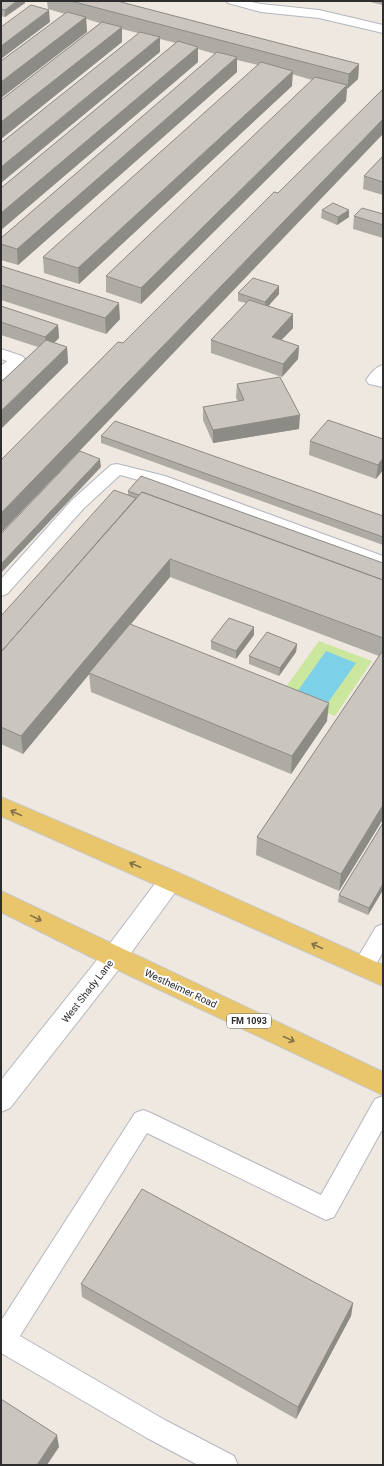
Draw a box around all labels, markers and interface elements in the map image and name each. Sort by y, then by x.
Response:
one-way arrow [10,809,22,816]
one-way arrow [130,860,142,868]
one-way arrow [30,915,42,922]
one-way arrow [312,942,324,950]
street label: West Shady Lane [60,958,115,1025]
street label: Westheimer Road [143,967,219,1010]
road number: FM 1093 [227,1014,271,1028]
one-way arrow [282,1036,294,1043]

